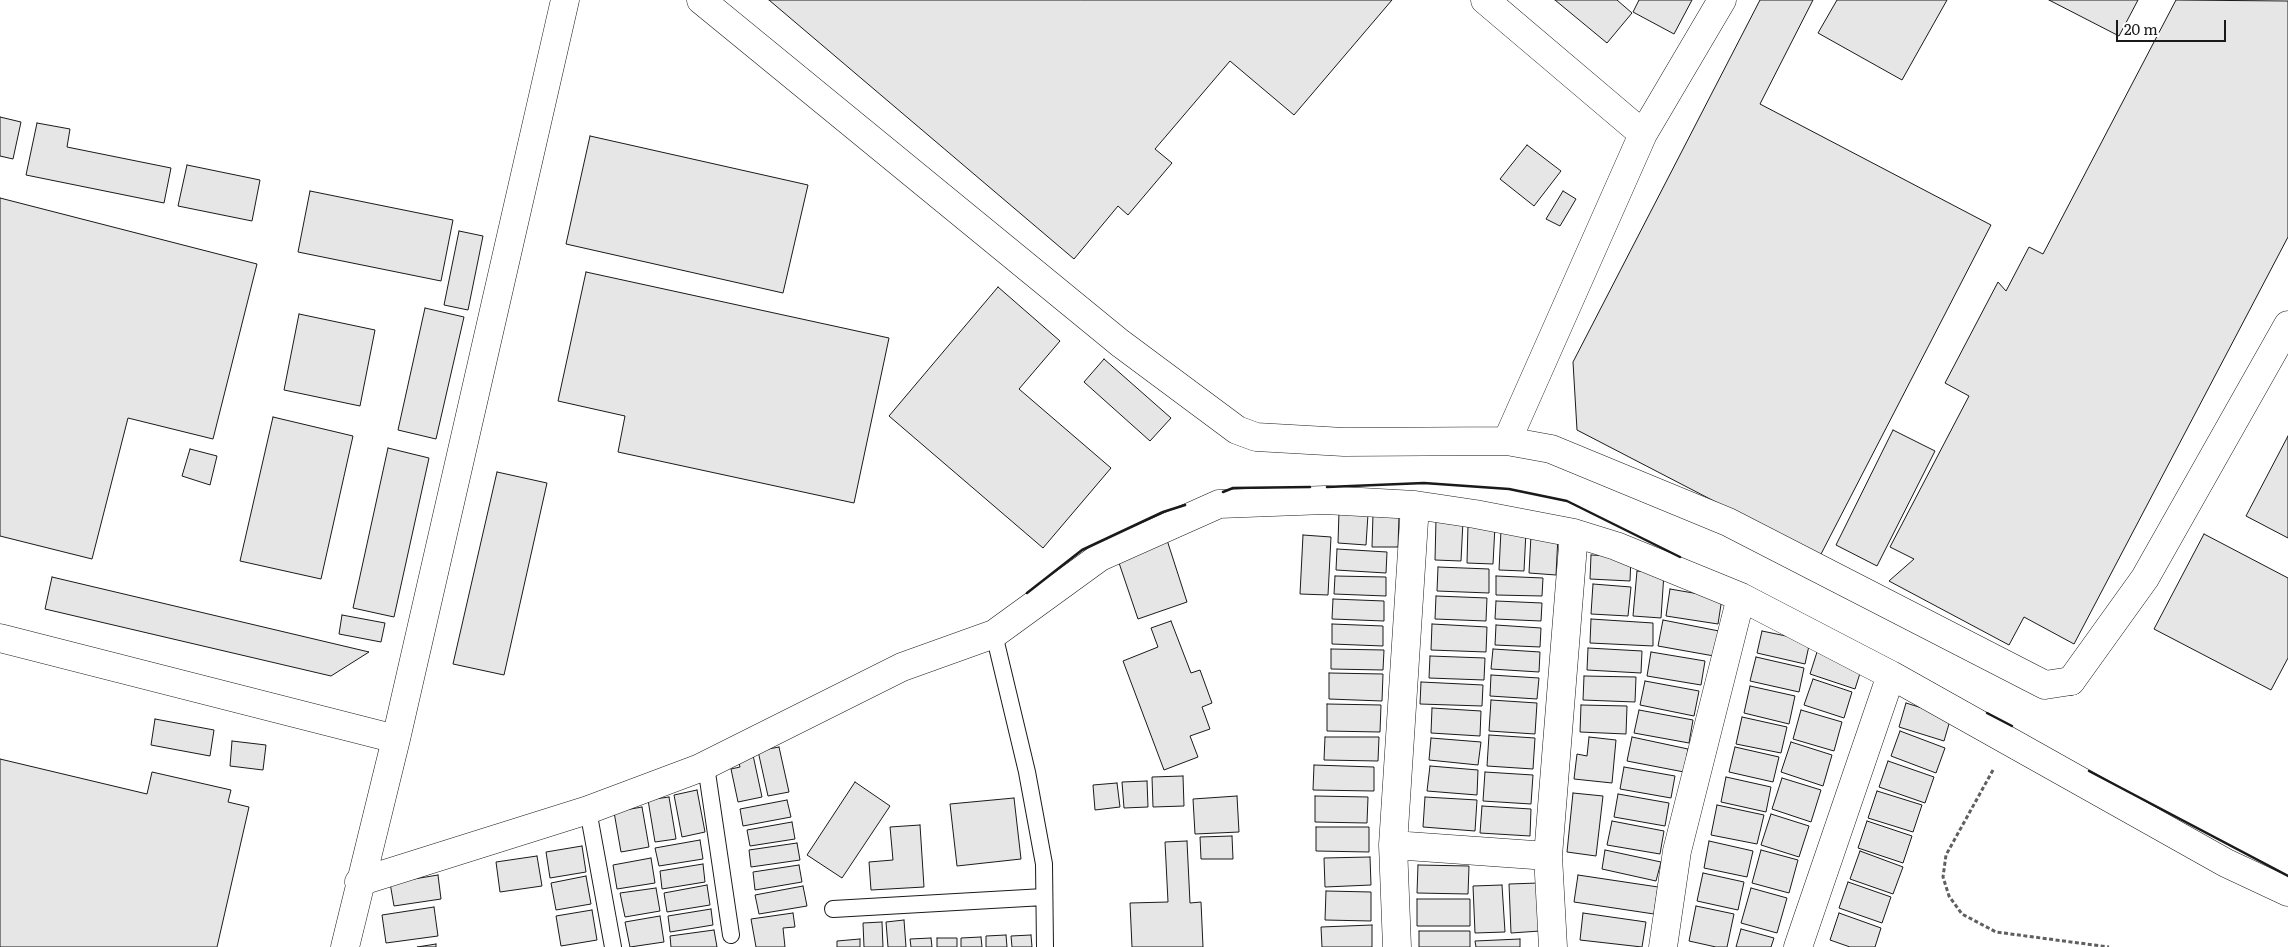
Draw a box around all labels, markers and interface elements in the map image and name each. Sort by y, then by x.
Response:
scale bar [2118,10,2228,42]
text: 20 m [2124,17,2158,40]

